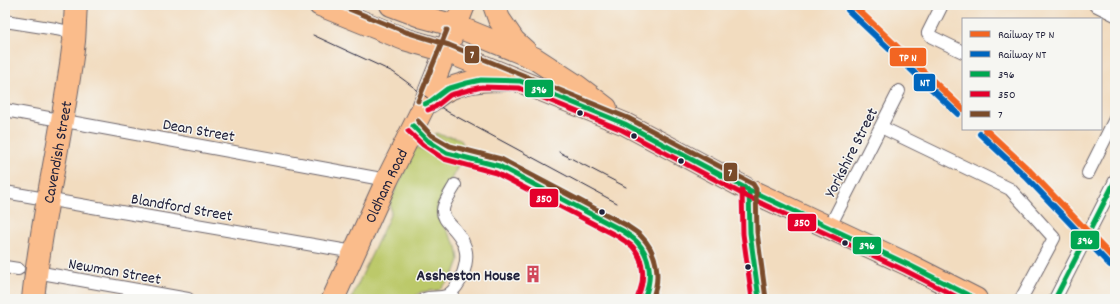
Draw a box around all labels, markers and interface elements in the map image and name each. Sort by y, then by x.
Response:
legend [962,18,1102,130]
text: Railway TP N [998,27,1054,44]
line badge: 7 [464,45,480,64]
line badge: TP N [889,47,927,67]
text: Railway NT [998,47,1046,64]
text: 7 [470,48,475,64]
text: TP N [899,51,917,67]
text: 396 [998,67,1015,84]
line badge: NT [913,73,936,92]
text: NT [920,76,931,92]
line badge: 396 [524,79,554,98]
text: 396 [531,83,547,99]
text: 350 [998,87,1015,104]
street label: Cavendish Street [38,99,79,205]
street label: Yorkshire Street [820,104,885,202]
text: 7 [998,107,1003,124]
unlabelled marker [575,108,585,118]
street label: Dean Street [161,114,236,149]
unlabelled marker [629,131,639,141]
street label: Oldham Road [360,145,415,227]
unlabelled marker [676,156,686,166]
line badge: 7 [723,162,738,182]
text: 7 [728,166,733,182]
street label: Blandford Street [129,188,234,229]
line badge: 350 [529,188,559,208]
text: 350 [536,192,552,208]
unlabelled marker [597,207,607,217]
line badge: 350 [787,213,817,232]
text: 350 [794,216,810,232]
line badge: 396 [1070,230,1100,250]
text: 396 [1077,234,1093,250]
line badge: 396 [852,236,882,255]
unlabelled marker [840,238,850,248]
text: 396 [859,239,875,255]
street label: Newman Street [66,253,163,292]
unlabelled marker [743,262,753,272]
building icon: Assheston House [523,264,543,284]
place label: Assheston House [417,265,520,288]

